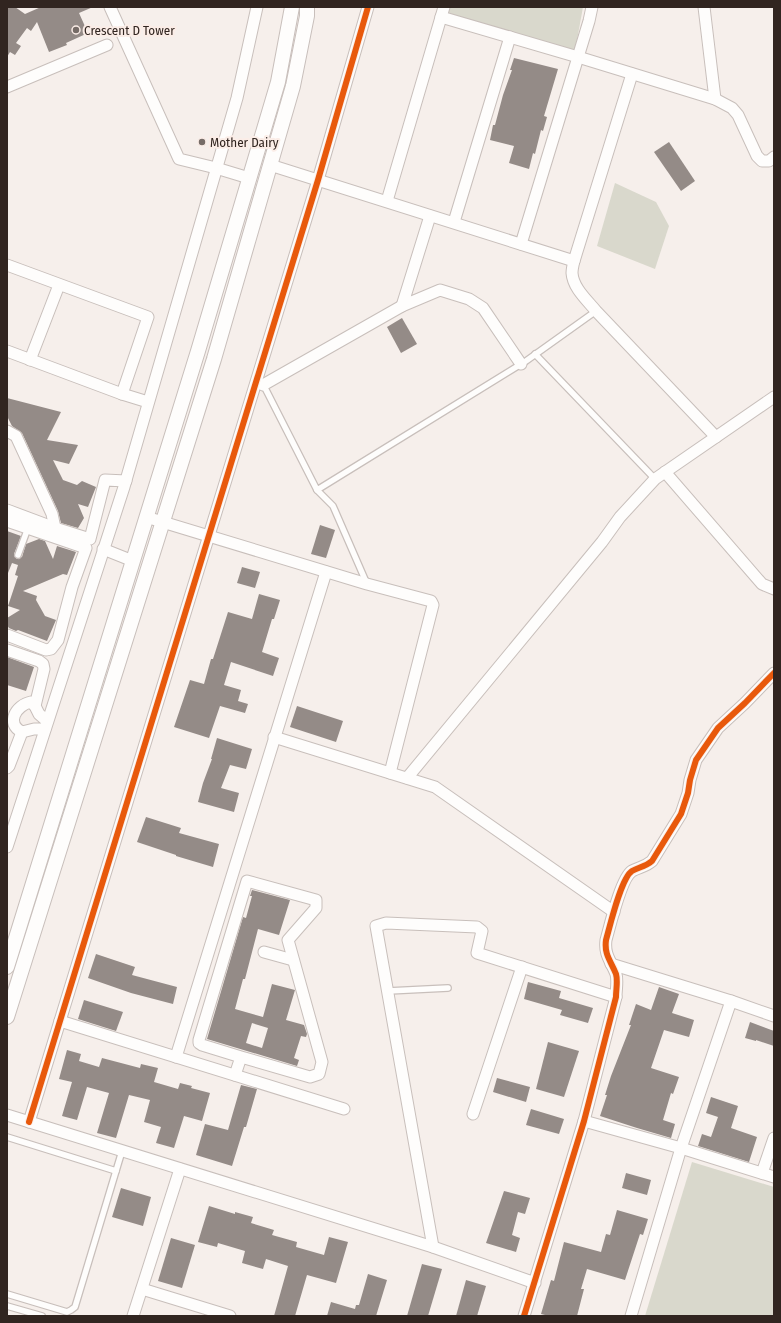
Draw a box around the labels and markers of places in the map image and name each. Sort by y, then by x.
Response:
place label: Crescent D Tower [84,23,175,38]
marker: Crescent D Tower [71,25,81,35]
place label: Mother Dairy [210,135,279,150]
marker: Mother Dairy [197,137,207,147]

